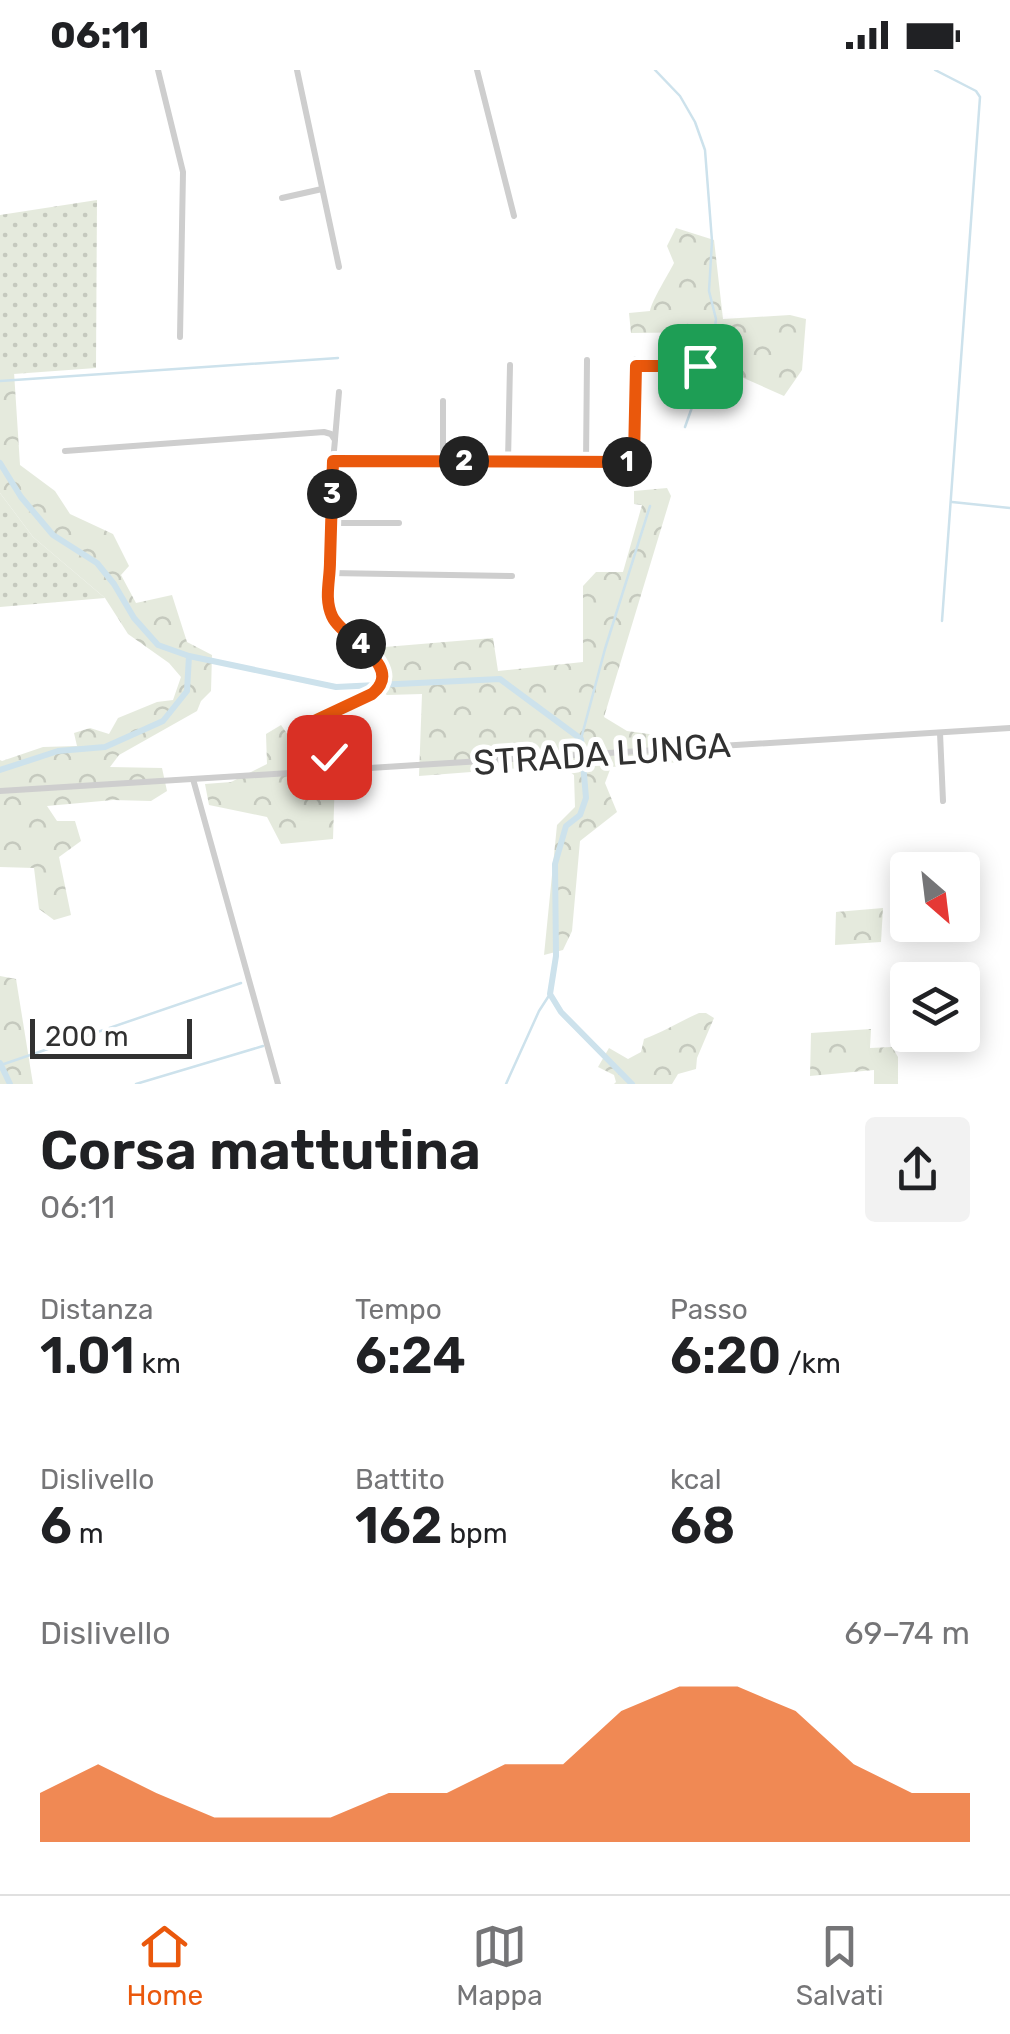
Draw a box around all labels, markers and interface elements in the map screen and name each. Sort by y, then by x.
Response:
text: 06:11 [50,12,149,58]
pin [658,324,743,409]
icon: arrive [673,339,728,394]
pin: 2 [439,436,489,486]
pin: 1 [602,437,652,487]
text: 2 [455,444,473,477]
text: 1 [620,445,634,478]
pin: 3 [307,469,357,519]
text: 3 [323,477,341,510]
pin: 4 [336,619,386,669]
text: 4 [351,627,371,660]
pin [287,715,372,800]
street label: STRADA LUNGA [472,724,732,784]
icon: check [302,730,357,785]
north arrow [890,852,980,942]
map controls [890,852,980,1052]
button: layers [890,962,980,1052]
scale bar [30,1014,192,1058]
text: 200 m [45,1020,129,1053]
button: share [865,1117,970,1222]
text: Corsa mattutina [40,1118,481,1183]
text: 06:11 [40,1188,115,1226]
text: Distanza [40,1293,153,1326]
text: Tempo [355,1293,442,1326]
text: Passo [670,1293,748,1326]
text: 1.01 [40,1326,135,1386]
text: 6:24 [355,1326,466,1386]
text: 6:20 [670,1326,781,1386]
text: km [135,1347,181,1380]
text: /km [781,1347,841,1380]
text: Dislivello [40,1463,154,1496]
text: Battito [355,1463,445,1496]
text: kcal [670,1463,721,1496]
text: 6 [40,1496,72,1556]
text: 162 [355,1496,443,1556]
text: 68 [670,1496,735,1556]
text: m [72,1517,104,1550]
text: bpm [443,1517,508,1550]
text: Dislivello [40,1614,171,1652]
text: 69–74 m [844,1614,970,1652]
tab: Home [127,1919,203,2012]
tab: Mappa [456,1919,543,2012]
tab: Salvati [796,1919,883,2012]

